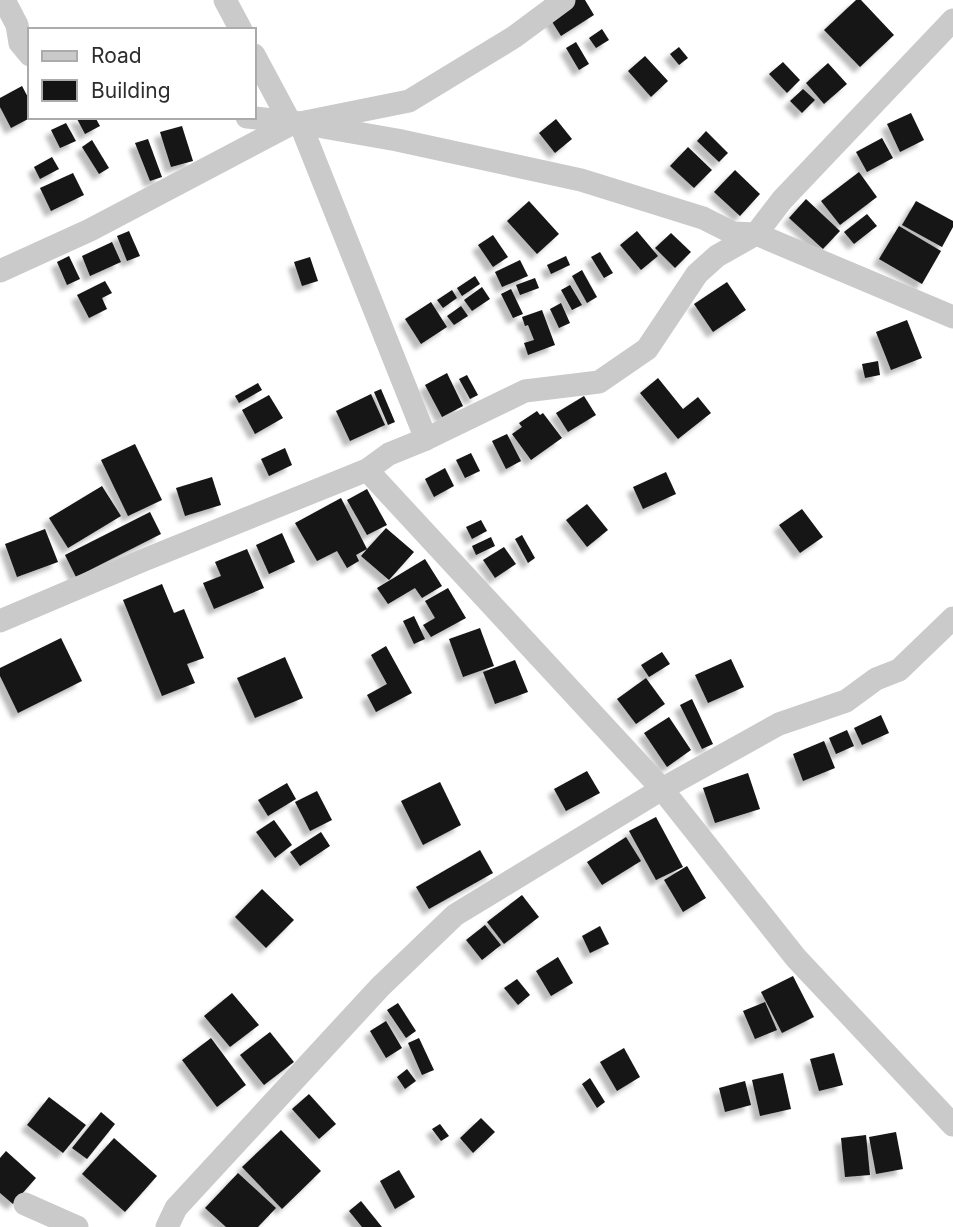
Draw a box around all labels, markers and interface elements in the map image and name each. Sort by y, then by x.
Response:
legend [28,28,256,119]
text: Road [91,43,142,68]
text: Building [91,78,171,103]

